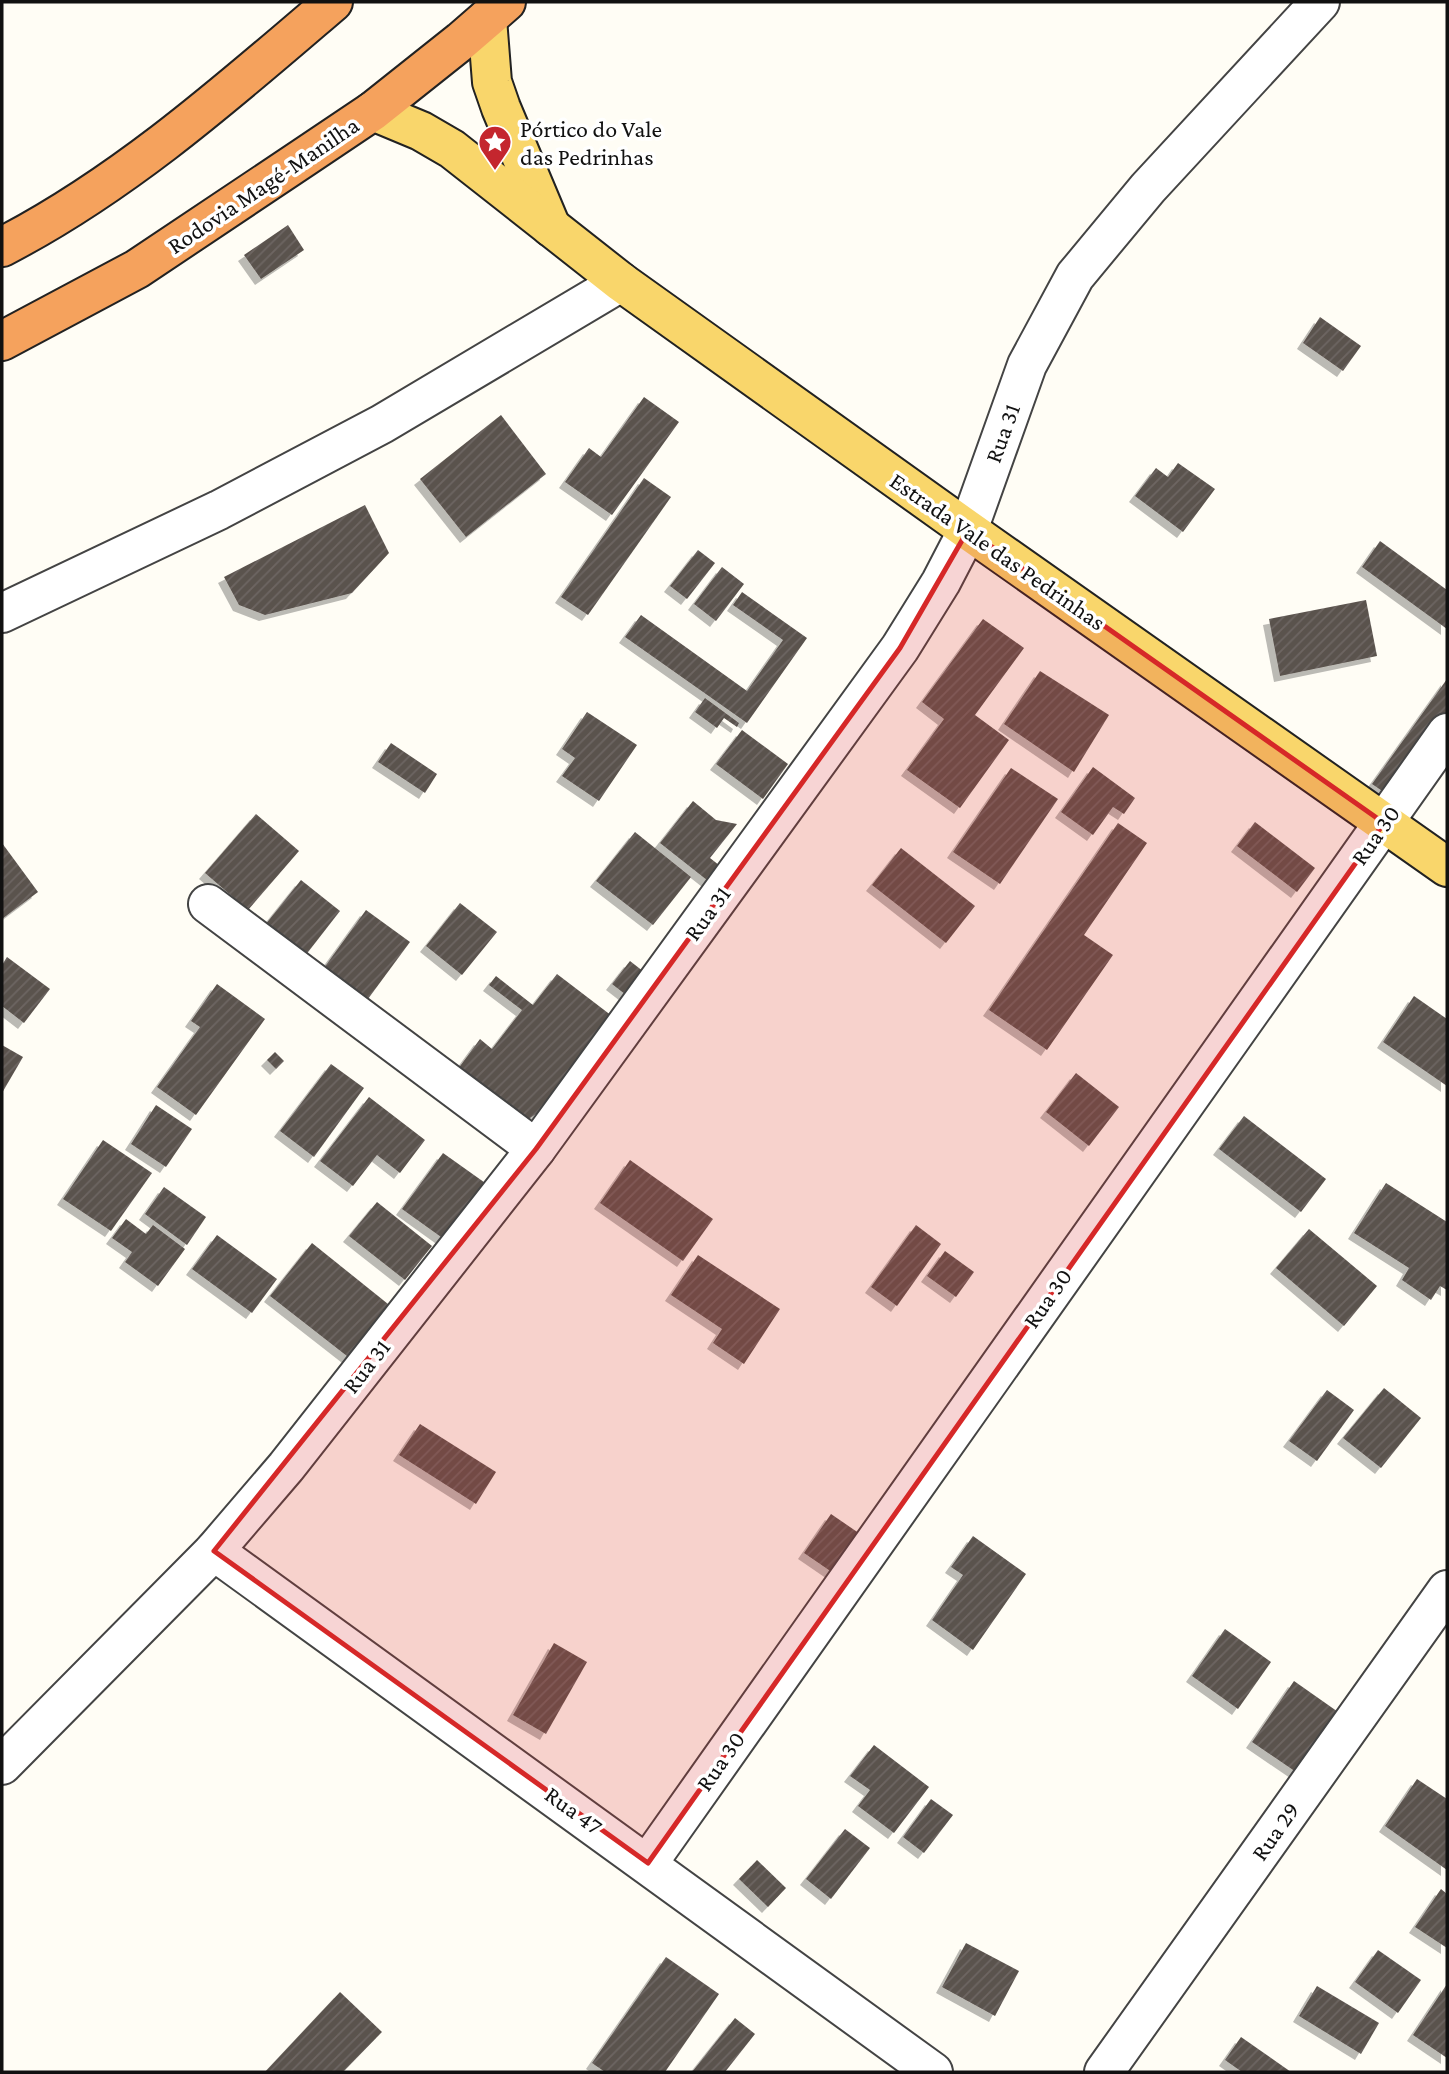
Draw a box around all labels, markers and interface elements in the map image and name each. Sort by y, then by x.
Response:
street label: Rodovia Magé-Manilha [162,111,364,259]
place label: Pórtico do Vale das Pedrinhas [520,115,662,170]
place icon: Pórtico do Vale das Pedrinhas [476,123,514,172]
street label: Rua 31 [979,400,1025,466]
street label: Estrada Vale das Pedrinhas [885,466,1111,636]
street label: Rua 30 [1345,800,1405,870]
street label: Rua 31 [678,880,736,945]
street label: Rua 30 [1017,1263,1077,1333]
street label: Rua 31 [337,1334,395,1398]
street label: Rua 30 [690,1726,750,1796]
street label: Rua 47 [540,1780,608,1840]
street label: Rua 29 [1245,1797,1305,1865]

